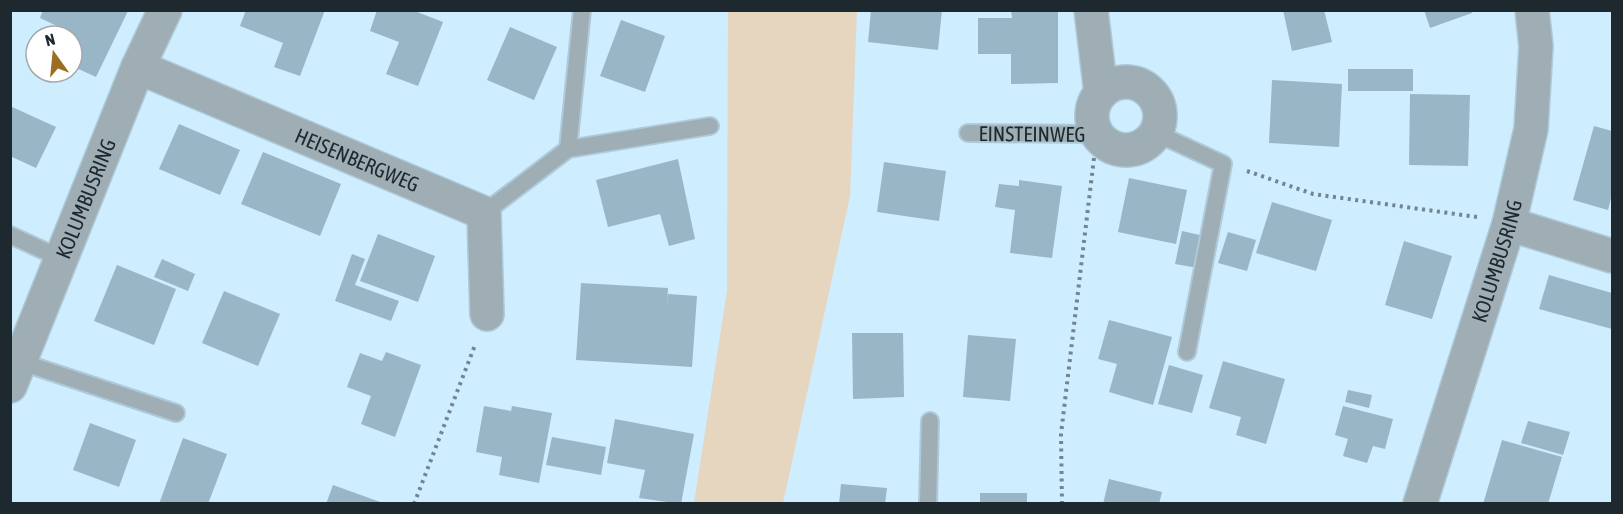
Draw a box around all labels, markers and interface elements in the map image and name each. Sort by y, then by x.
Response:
north arrow [24,24,84,84]
text: N [43,30,57,49]
street label: EINSTEINWEG [979,121,1085,146]
street label: HEISENBERGWEG [292,123,423,196]
street label: KOLUMBUSRING [50,135,120,262]
street label: KOLUMBUSRING [1467,197,1526,325]

